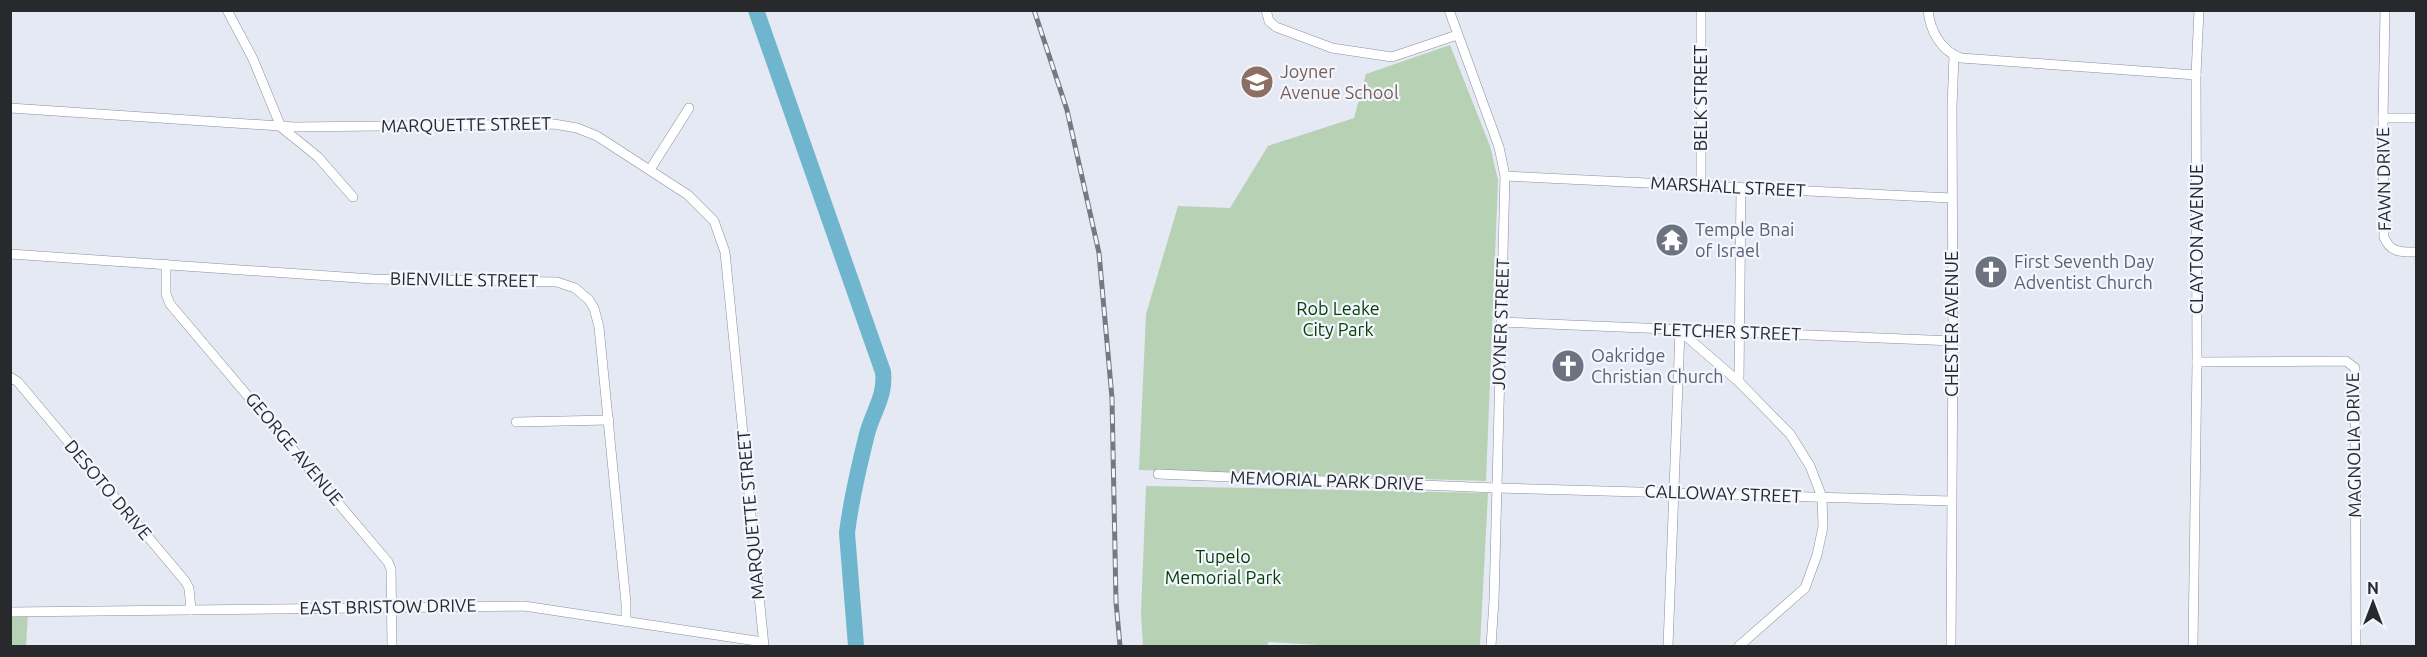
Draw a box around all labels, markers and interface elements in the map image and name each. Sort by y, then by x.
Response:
street label: BELK STREET [1690,45,1710,151]
place label: Joyner Avenue School [1280,61,1399,102]
school or university icon: Joyner Avenue School [1239,64,1275,100]
street label: MARQUETTE STREET [381,113,551,136]
street label: FAWN DRIVE [2372,127,2394,231]
street label: CLAYTON AVENUE [2186,164,2206,314]
street label: MARSHALL STREET [1650,172,1806,200]
place label: Temple Bnai of Israel [1695,219,1794,260]
temple icon: Temple Bnai of Israel [1654,222,1690,258]
street label: CHESTER AVENUE [1941,251,1961,397]
place label: First Seventh Day Adventist Church [2014,251,2154,292]
church icon: First Seventh Day Adventist Church [1973,254,2009,290]
street label: JOYNER STREET [1488,258,1512,390]
street label: BIENVILLE STREET [390,268,538,290]
park label: Rob Leake City Park [1296,298,1380,339]
street label: FLETCHER STREET [1653,318,1801,344]
place label: Oakridge Christian Church [1591,345,1723,386]
church icon: Oakridge Christian Church [1550,348,1586,384]
street label: MAGNOLIA DRIVE [2342,372,2364,518]
street label: GEORGE AVENUE [242,388,348,509]
street label: MARQUETTE STREET [733,429,768,601]
street label: DESOTO DRIVE [61,436,156,543]
street label: MEMORIAL PARK DRIVE [1230,467,1424,493]
street label: CALLOWAY STREET [1644,480,1802,506]
park label: Tupelo Memorial Park [1165,546,1281,587]
north arrow [2343,573,2403,633]
text: N [2367,579,2379,597]
street label: EAST BRISTOW DRIVE [299,594,477,618]

